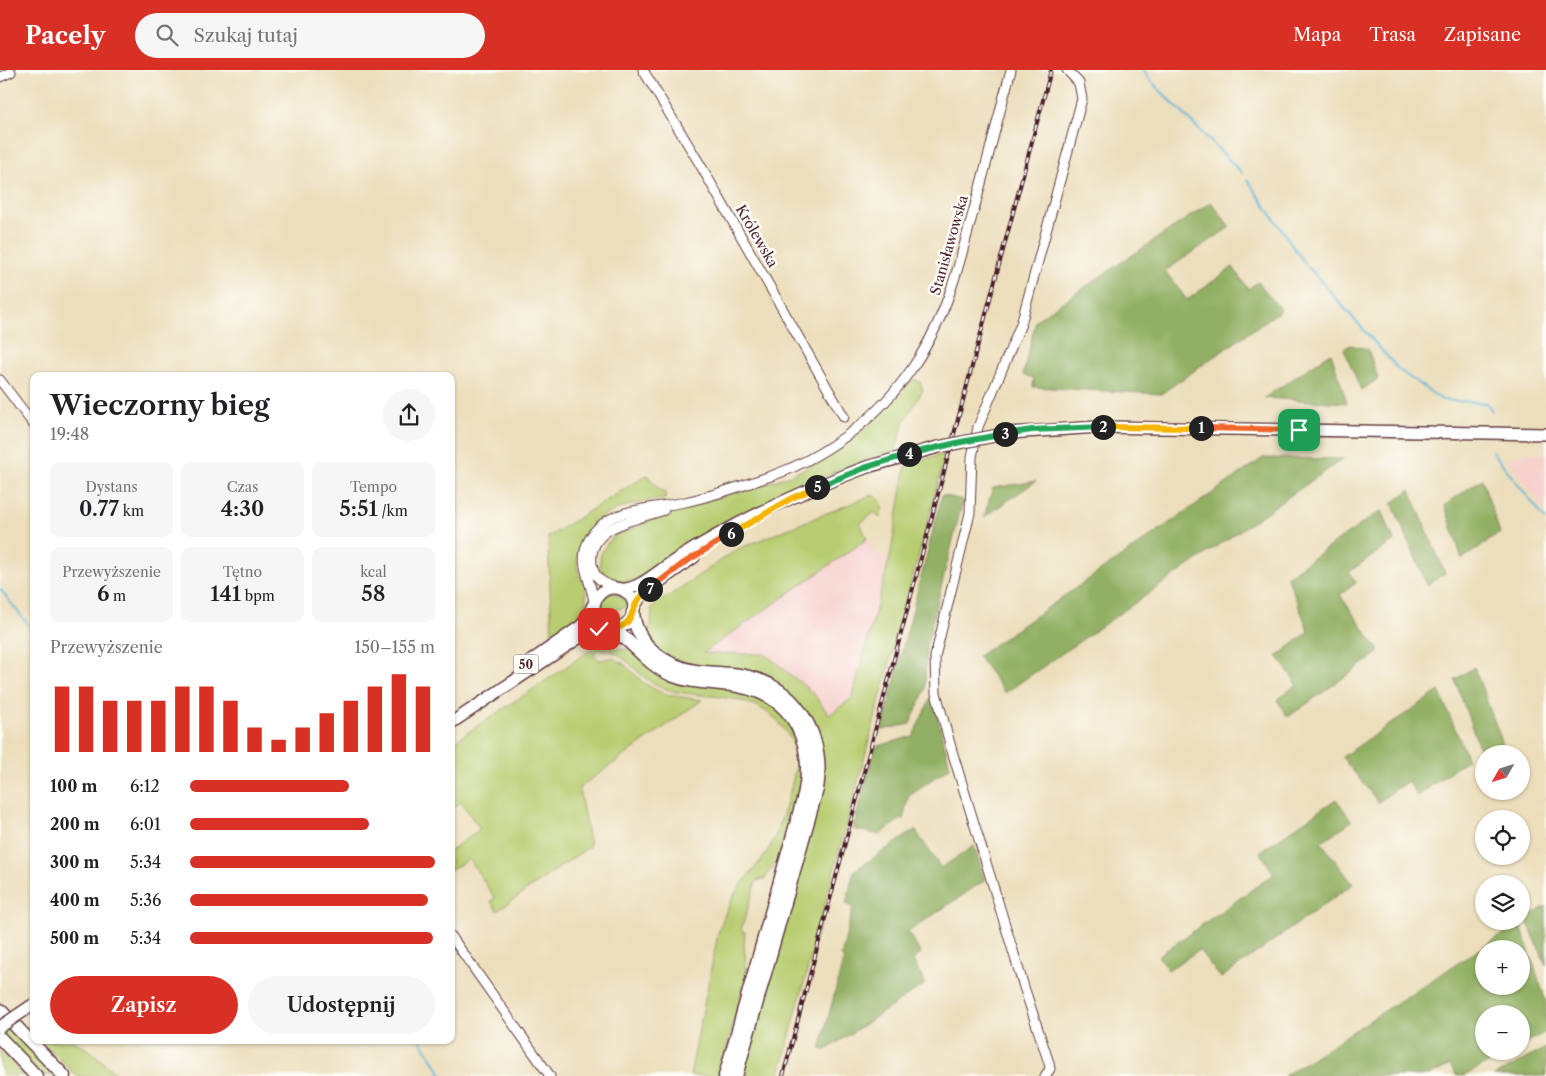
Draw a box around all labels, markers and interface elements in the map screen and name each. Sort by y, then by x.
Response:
search box [135,13,485,58]
text: Pacely [25,21,105,50]
icon: search [153,21,181,49]
text: Szukaj tutaj [193,24,298,47]
text: Mapa [1293,24,1341,46]
text: Trasa [1369,24,1416,46]
text: Zapisane [1444,24,1521,46]
street label: Stanisławowska [926,192,972,297]
street label: Królewska [732,201,782,271]
text: Wieczorny bieg [50,388,270,422]
button: share [383,389,435,441]
pin [1278,409,1320,451]
pin: 2 [1090,414,1116,440]
pin: 1 [1188,416,1214,440]
icon: arrive [1285,416,1313,444]
text: 2 [1099,418,1108,436]
text: 1 [1198,419,1205,437]
pin: 3 [992,422,1018,446]
text: 19:48 [50,424,89,444]
text: 3 [1002,425,1009,443]
pin: 4 [896,442,922,466]
text: 4 [905,445,914,463]
pin: 5 [804,474,830,500]
text: Dystans [85,478,138,496]
text: Czas [227,478,258,496]
text: Tempo [350,478,397,496]
text: 5 [814,478,821,496]
text: 0.77 [79,496,119,521]
text: 4:30 [221,496,264,521]
text: 5:51 [339,496,378,521]
text: km [119,502,144,520]
text: /km [378,502,408,520]
pin: 6 [718,522,744,546]
text: 6 [727,525,736,543]
text: Przewyższenie [62,563,161,581]
text: Tętno [223,563,262,581]
text: kcal [360,563,387,581]
pin: 7 [638,576,662,602]
text: 7 [647,580,654,598]
text: 6 [97,581,109,606]
text: 141 [210,581,241,606]
text: 58 [361,581,386,606]
text: m [109,587,126,605]
text: bpm [241,587,275,605]
pin [578,608,620,650]
icon: check [585,615,613,643]
text: Przewyższenie [50,637,163,657]
text: 150–155 m [354,637,435,657]
road number: 50 [514,654,538,674]
north arrow [1475,745,1530,800]
map controls [1475,745,1530,1060]
text: 100 m [50,776,97,796]
text: 6:12 [130,776,160,796]
button: locate [1475,810,1530,865]
text: 200 m [50,814,100,834]
text: 6:01 [130,814,161,834]
text: 300 m [50,852,99,872]
text: 5:34 [130,852,161,872]
button: layers [1475,875,1530,930]
text: 400 m [50,890,100,910]
text: 5:36 [130,890,161,910]
text: 500 m [50,928,99,948]
text: 5:34 [130,928,161,948]
button: + [1475,940,1530,995]
button: Zapisz [50,976,238,1034]
button: Udostępnij [248,976,435,1034]
button: − [1475,1005,1530,1060]

